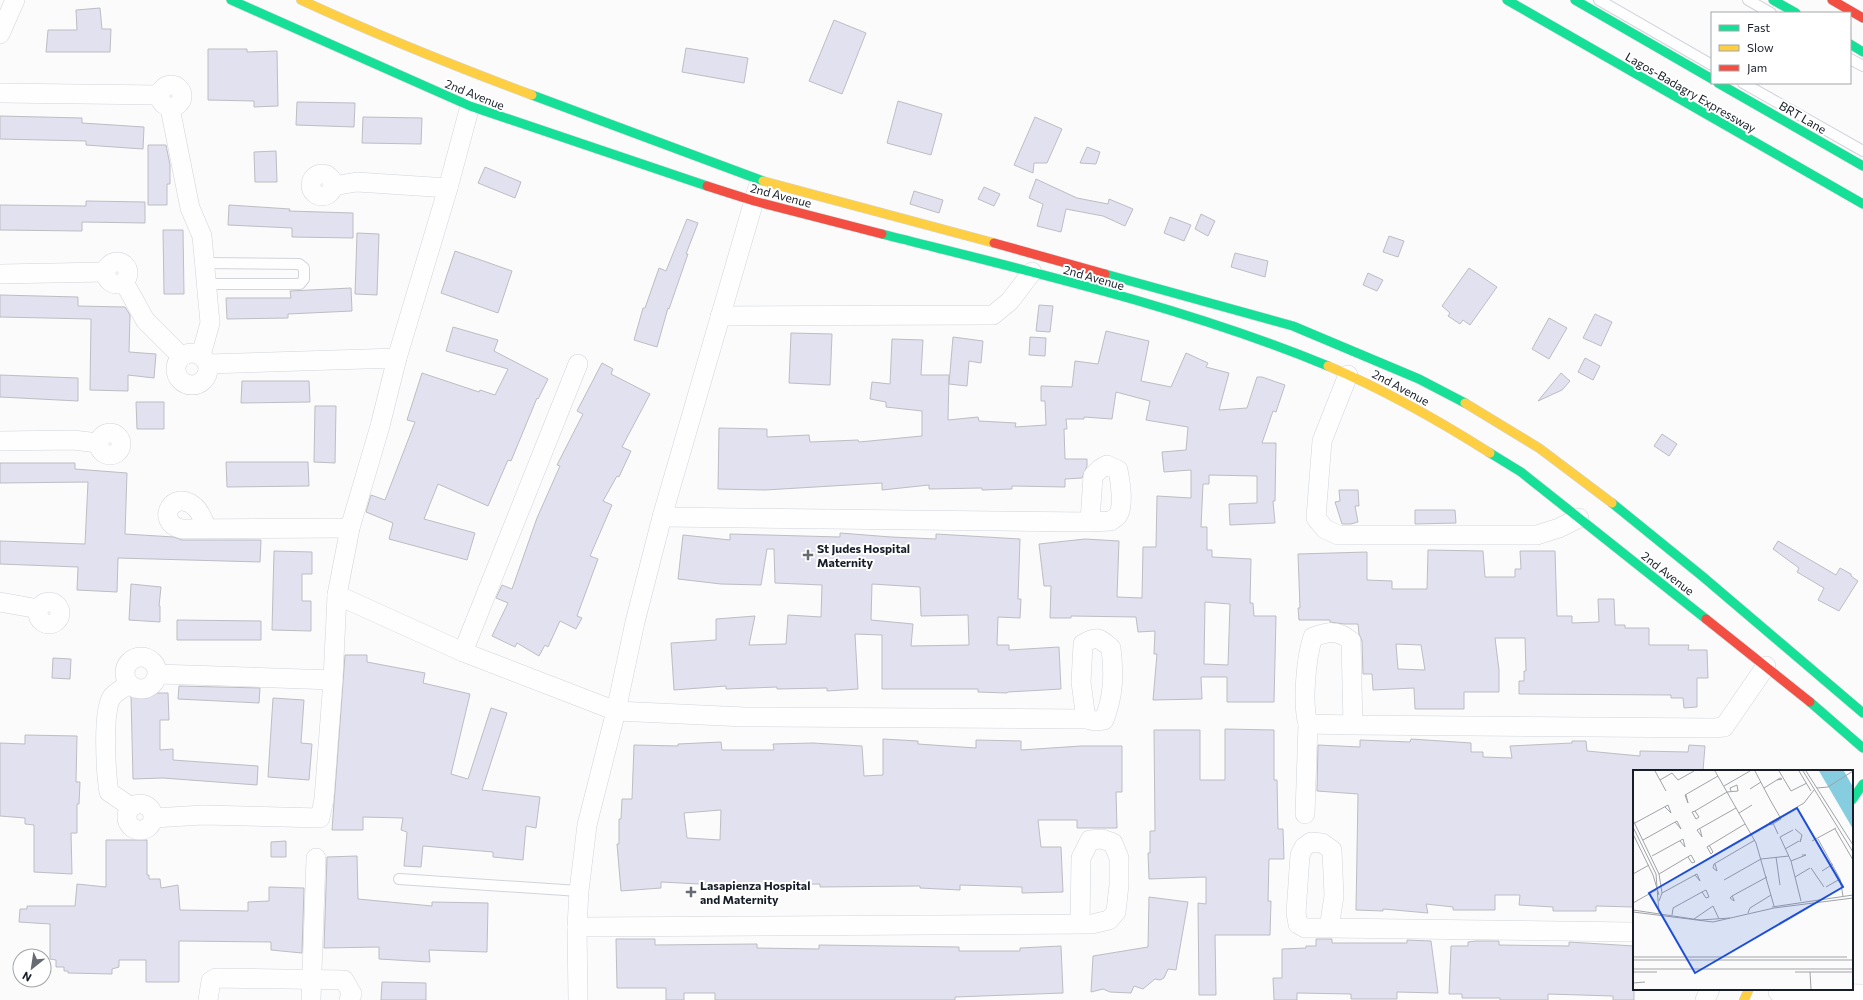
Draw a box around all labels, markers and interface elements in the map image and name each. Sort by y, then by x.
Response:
legend [1711,12,1851,84]
text: Fast [1747,20,1770,34]
text: Slow [1747,40,1774,54]
street label: Lagos-Badagry Expressway [1623,49,1759,135]
text: Jam [1747,60,1767,75]
street label: 2nd Avenue [443,76,507,112]
street label: BRT Lane [1777,98,1829,136]
street label: 2nd Avenue [749,180,813,210]
street label: 2nd Avenue [1062,262,1126,292]
street label: 2nd Avenue [1370,366,1432,408]
place label: St Judes Hospital Maternity [817,541,910,569]
street label: 2nd Avenue [1639,548,1697,598]
marker: St Judes Hospital Maternity [802,549,814,561]
inset map [1633,770,1853,990]
place label: Lasapienza Hospital and Maternity [700,878,810,906]
marker: Lasapienza Hospital and Maternity [685,886,697,898]
north arrow [12,948,52,988]
text: N [20,969,34,985]

